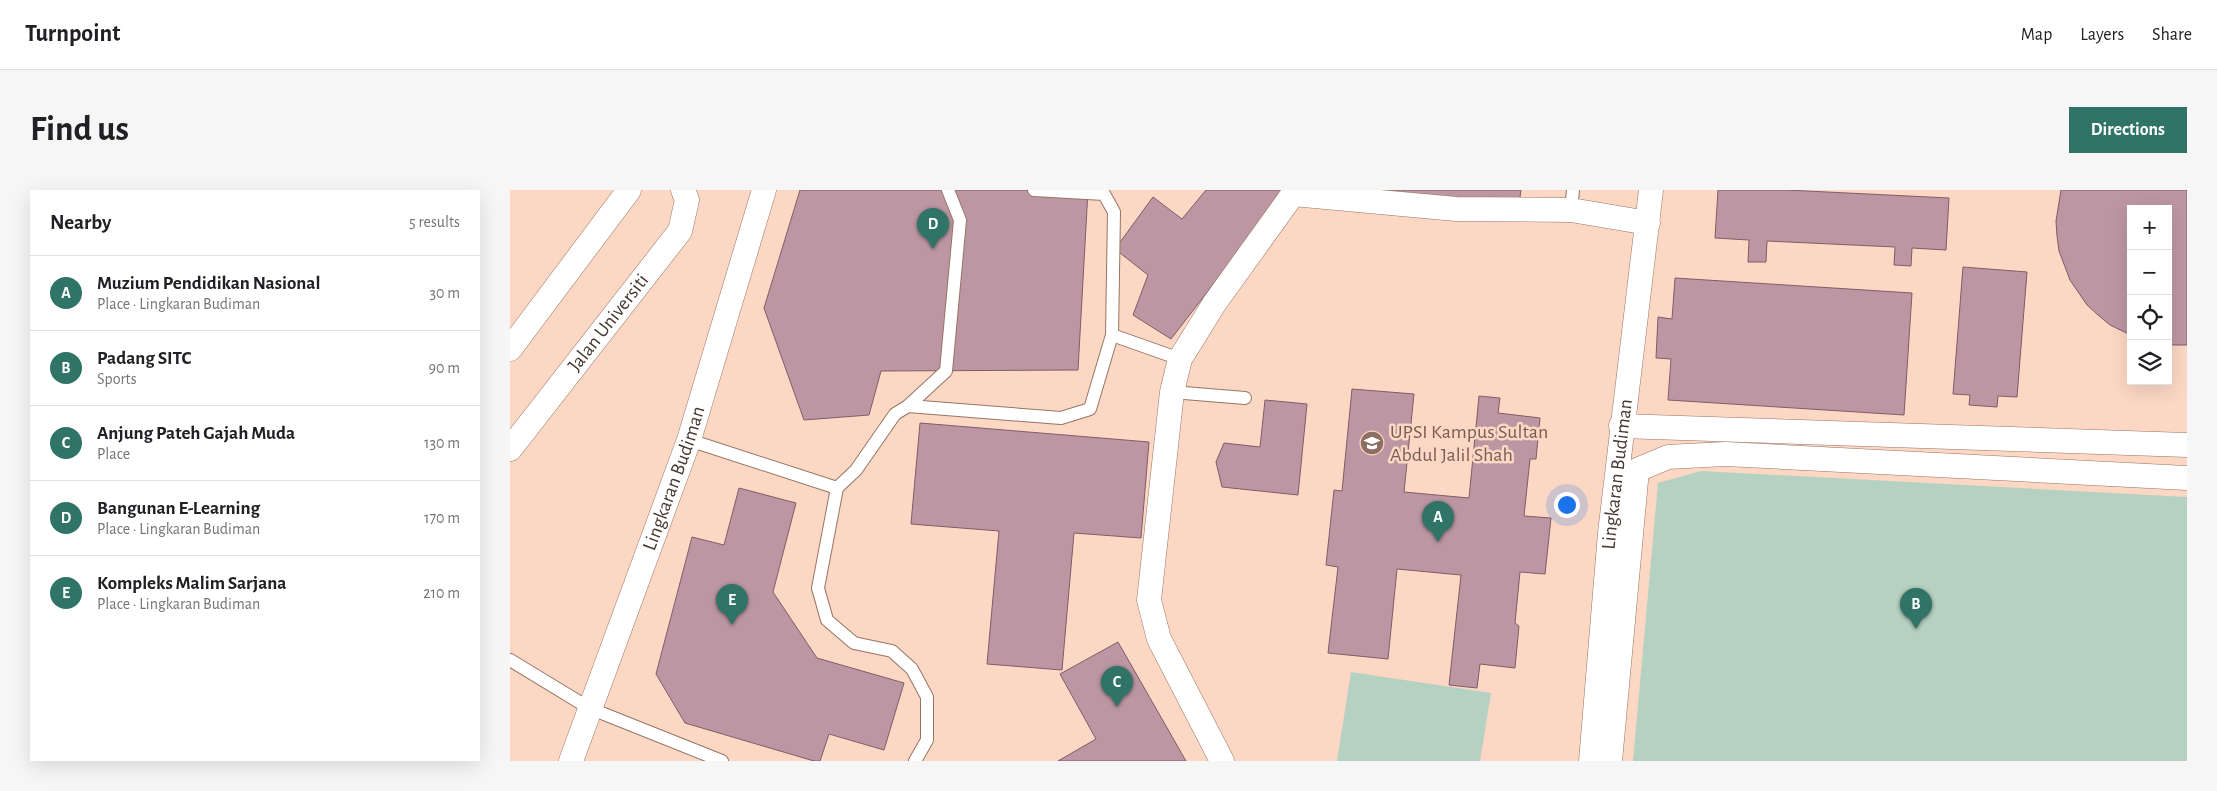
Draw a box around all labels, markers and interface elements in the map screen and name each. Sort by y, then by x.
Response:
text: Turnpoint [25,22,120,46]
text: Map [2021,26,2052,44]
text: Layers [2080,26,2124,44]
text: Share [2152,26,2192,44]
button: Directions [2069,107,2187,153]
text: Find us [30,112,129,147]
map controls [2127,205,2172,385]
button: + [2127,205,2172,250]
pin: D [917,208,949,249]
text: Nearby [50,212,111,233]
text: 5 results [409,214,460,230]
button: − [2127,250,2172,295]
street label: Jalan Universiti [564,270,652,375]
text: Muzium Pendidikan Nasional [97,274,320,293]
text: A [61,285,71,301]
text: 30 m [430,285,460,301]
button: locate [2127,295,2172,340]
text: Place · Lingkaran Budiman [97,296,260,312]
button: layers [2127,340,2172,385]
text: Padang SITC [97,349,191,368]
text: B [61,360,71,376]
text: 90 m [429,360,460,376]
text: Sports [97,371,137,387]
street label: Lingkaran Budiman [1599,398,1636,550]
street label: Lingkaran Budiman [639,404,709,553]
place label: UPSI Kampus Sultan Abdul Jalil Shah [1390,422,1548,465]
text: Anjung Pateh Gajah Muda [97,424,295,443]
school or university icon: UPSI Kampus Sultan Abdul Jalil Shah [1359,430,1385,456]
text: C [62,435,70,451]
text: 130 m [424,435,460,451]
text: Place [97,446,130,462]
your location [1554,492,1580,518]
text: Bangunan E-Learning [97,499,260,518]
pin: A [1422,501,1454,542]
text: D [61,510,71,526]
text: 170 m [424,510,460,526]
text: Place · Lingkaran Budiman [97,521,260,537]
text: Kompleks Malim Sarjana [97,574,286,593]
pin: E [716,584,748,625]
text: E [62,585,70,601]
text: 210 m [423,585,460,601]
pin: B [1900,588,1932,629]
text: Place · Lingkaran Budiman [97,596,260,612]
pin: C [1101,666,1133,707]

